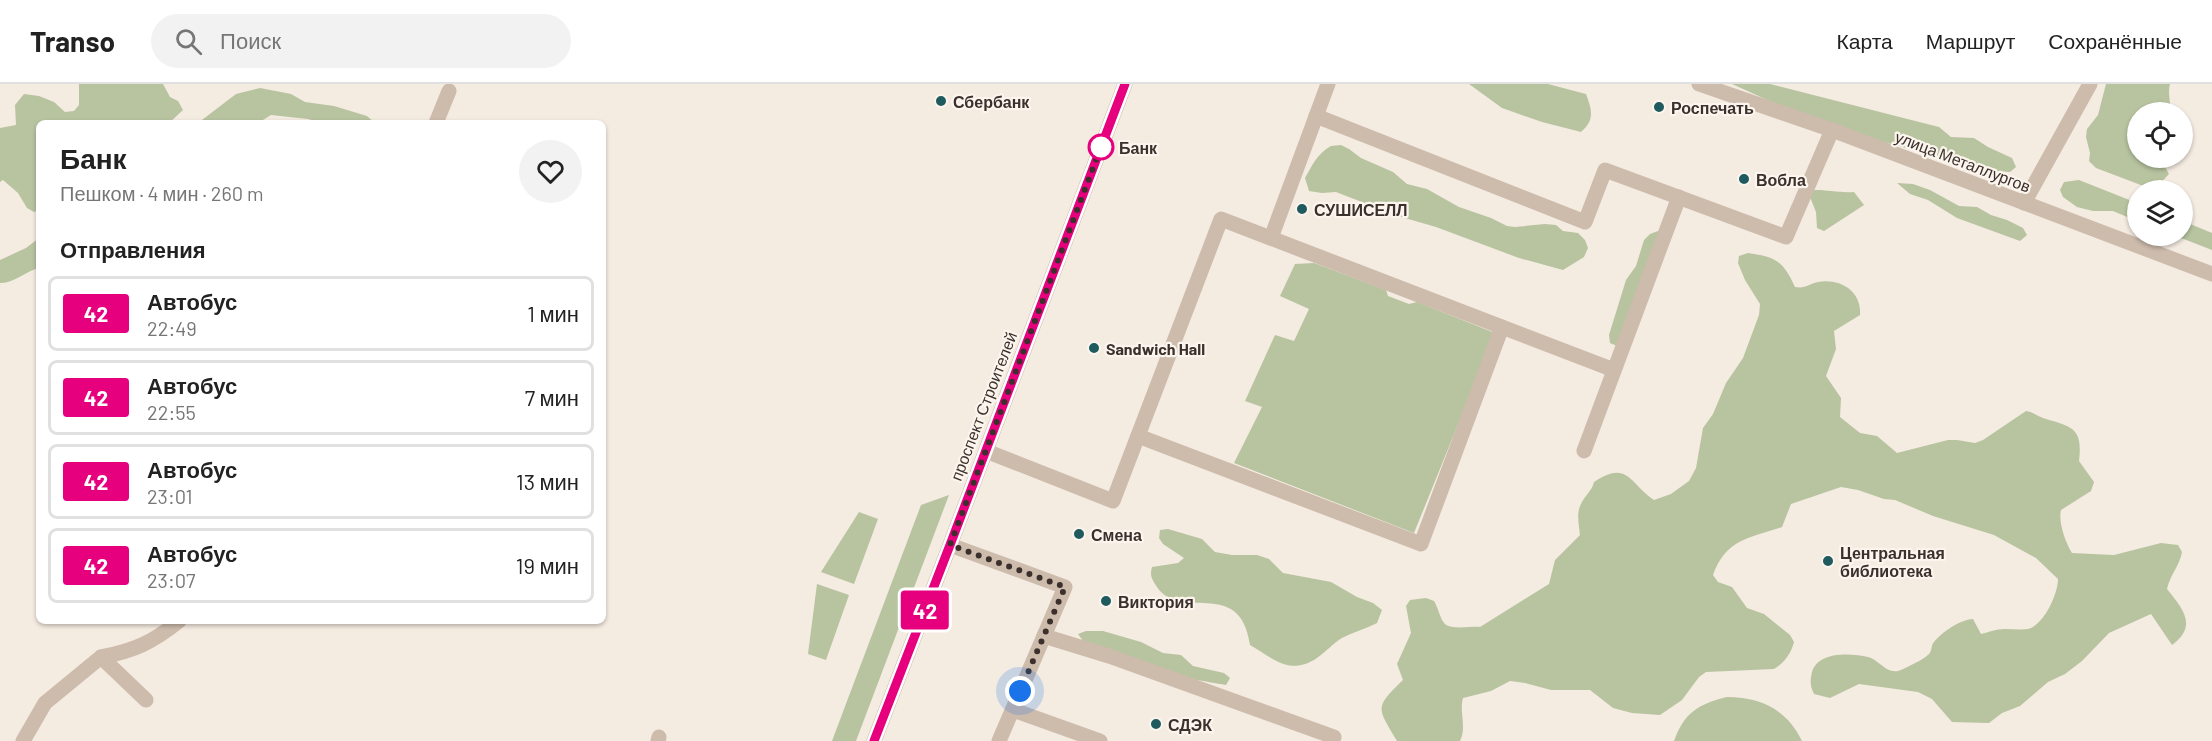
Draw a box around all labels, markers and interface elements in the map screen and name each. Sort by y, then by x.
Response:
search box [151,14,571,68]
text: Transo [30,24,115,58]
icon: search [172,25,205,58]
text: Поиск [220,27,281,53]
text: Карта [1837,28,1893,53]
text: Маршрут [1926,28,2015,53]
text: Сохранённые [2048,28,2182,53]
place label: Сбербанк [953,92,1030,111]
marker: Сбербанк [934,94,948,108]
place label: Роспечать [1671,98,1754,117]
marker: Роспечать [1652,100,1666,114]
map controls [2127,102,2193,246]
button: locate [2127,102,2193,168]
street label: улица Металлургов [1893,126,2033,196]
marker: Банк [1088,134,1114,160]
place label: Банк [1119,138,1158,157]
button: heart [519,140,582,203]
text: Банк [60,141,127,175]
place label: Вобла [1756,170,1806,189]
marker: Вобла [1737,172,1751,186]
button: layers [2127,180,2193,246]
text: Пешком · 4 мин · 260 m [60,181,264,205]
place label: СУШИСЕЛЛ [1314,200,1408,219]
marker: СУШИСЕЛЛ [1295,202,1309,216]
text: Отправления [60,236,206,262]
text: Автобус [147,288,237,314]
text: 1 мин [527,300,579,326]
text: 42 [84,301,108,326]
text: 22:49 [147,316,197,340]
street label: проспект Строителей [946,329,1020,483]
place label: Sandwich Hall [1106,339,1205,358]
marker: Sandwich Hall [1087,341,1101,355]
text: Автобус [147,372,237,398]
text: 7 мин [525,384,579,410]
text: 42 [84,385,108,410]
text: 22:55 [147,400,196,424]
text: Автобус [147,456,237,482]
text: 13 мин [516,468,579,494]
text: 42 [84,469,108,494]
text: 23:01 [147,484,192,508]
place label: Смена [1091,525,1142,544]
marker: Смена [1072,527,1086,541]
text: Автобус [147,540,237,566]
place label: Центральная библиотека [1840,543,1945,580]
text: 19 мин [516,552,579,578]
text: 42 [84,553,108,578]
marker: Центральная библиотека [1821,554,1835,568]
text: 23:07 [147,568,195,592]
line badge: 42 [898,590,952,630]
place label: Виктория [1118,592,1194,611]
marker: Виктория [1099,594,1113,608]
text: 42 [913,598,937,623]
your location [1005,676,1035,706]
place label: СДЭК [1168,715,1212,734]
marker: СДЭК [1149,717,1163,731]

